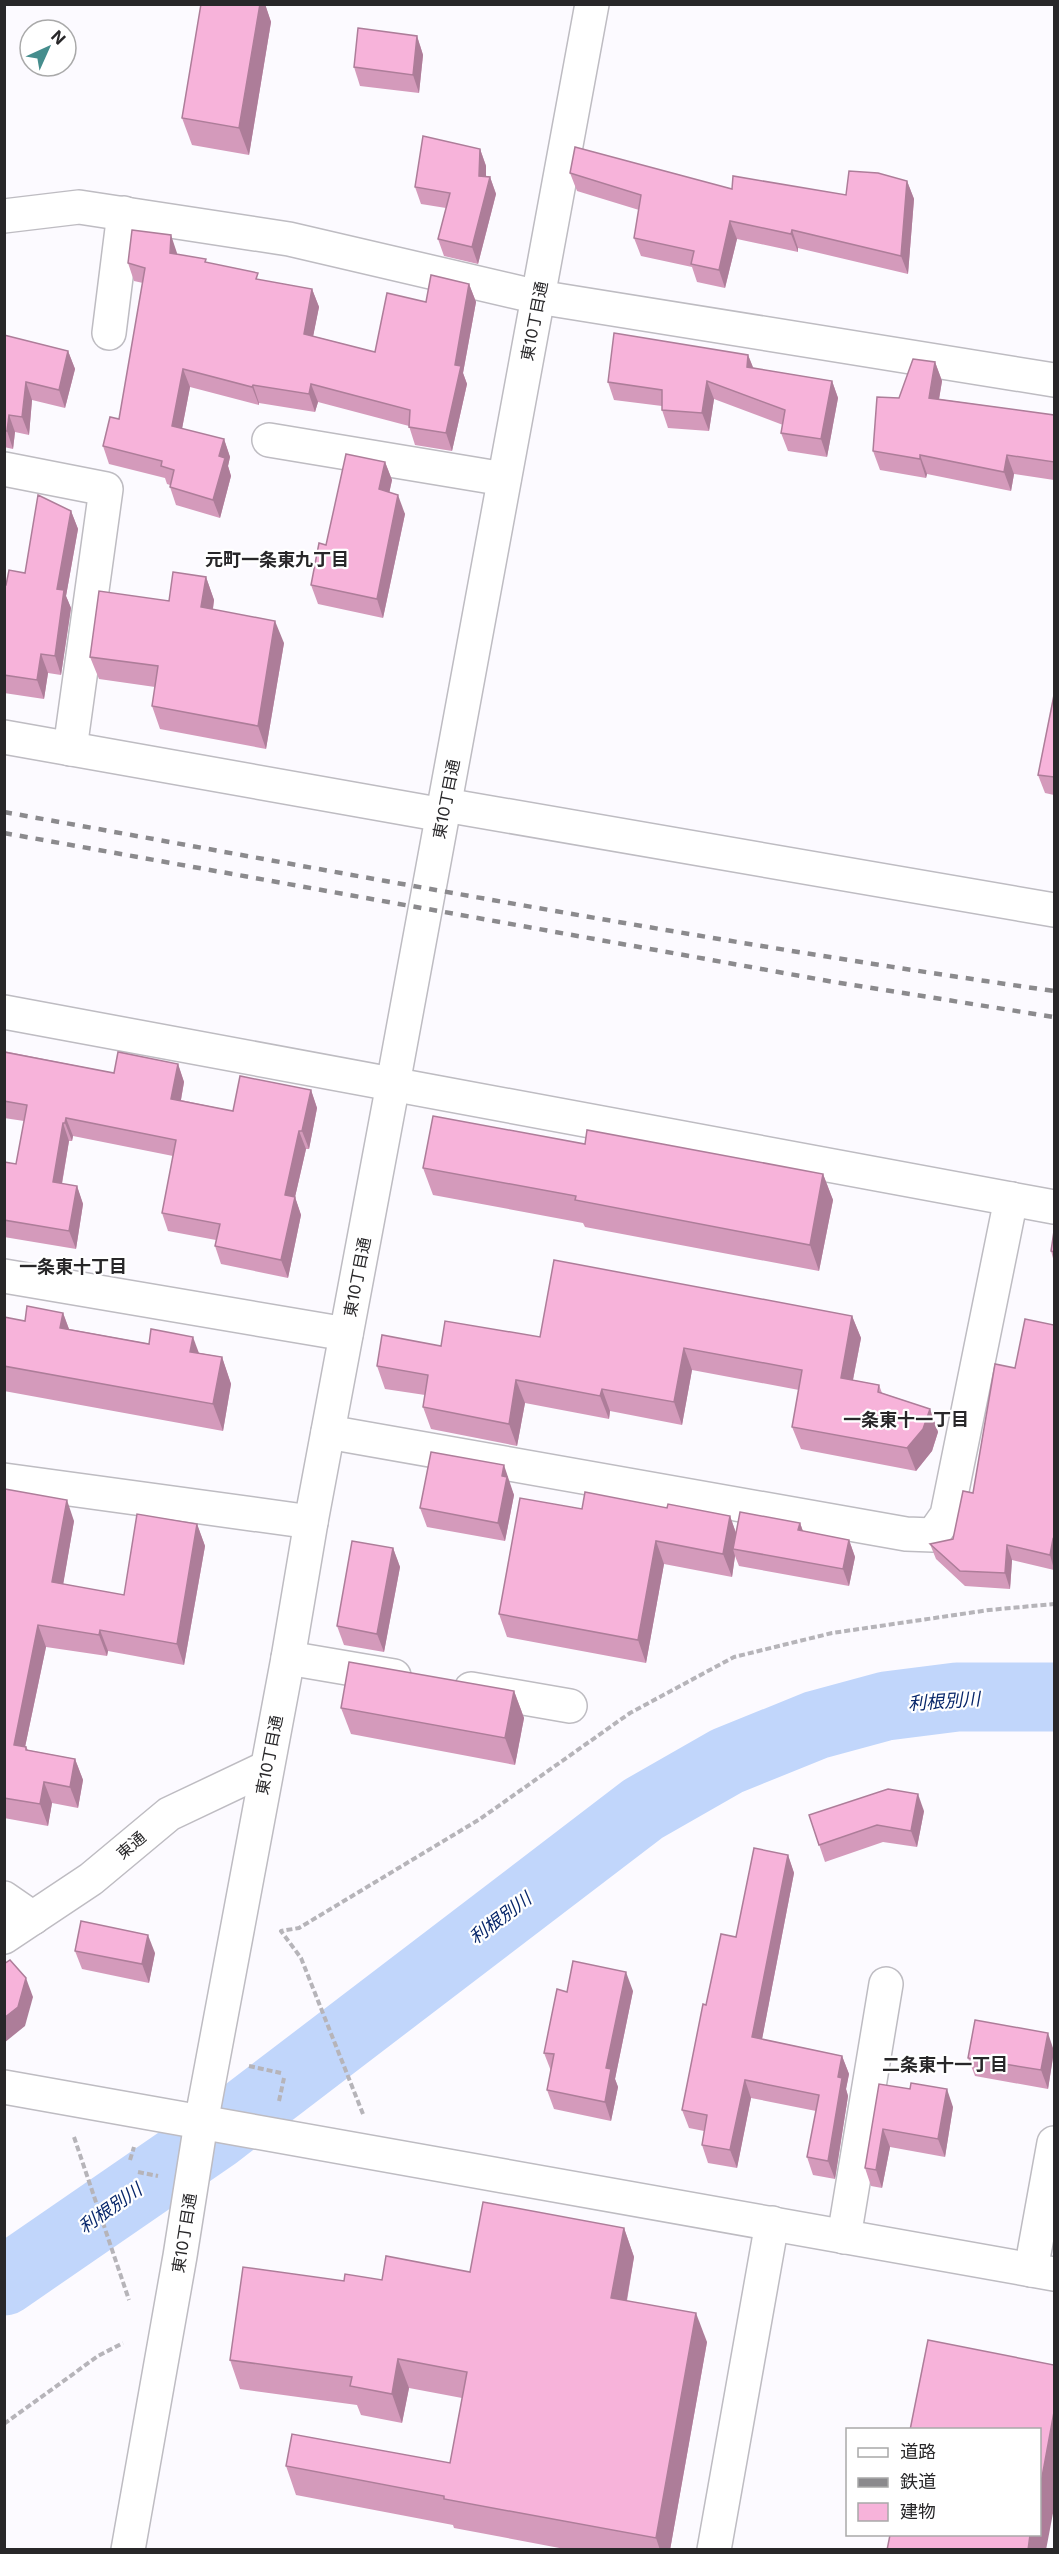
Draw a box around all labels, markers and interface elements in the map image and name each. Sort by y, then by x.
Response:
north arrow [18,18,78,78]
text: N [47,26,70,49]
street label: 東10丁目通 [516,280,552,362]
district label: 元町一条東九丁目 [205,549,349,570]
street label: 東10丁目通 [428,758,464,840]
street label: 東10丁目通 [339,1236,375,1318]
district label: 一条東十丁目 [19,1256,127,1277]
district label: 一条東十一丁目 [843,1409,969,1430]
water label: 利根別川 [907,1688,983,1714]
street label: 東10丁目通 [251,1714,287,1796]
street label: 東通 [112,1827,150,1863]
water label: 利根別川 [465,1887,537,1948]
district label: 二条東十一丁目 [882,2054,1008,2075]
water label: 利根別川 [74,2178,147,2237]
street label: 東10丁目通 [168,2192,200,2274]
legend [846,2428,1041,2536]
text: 道路 [900,2441,936,2462]
text: 鉄道 [900,2471,936,2492]
text: 建物 [900,2501,936,2522]

